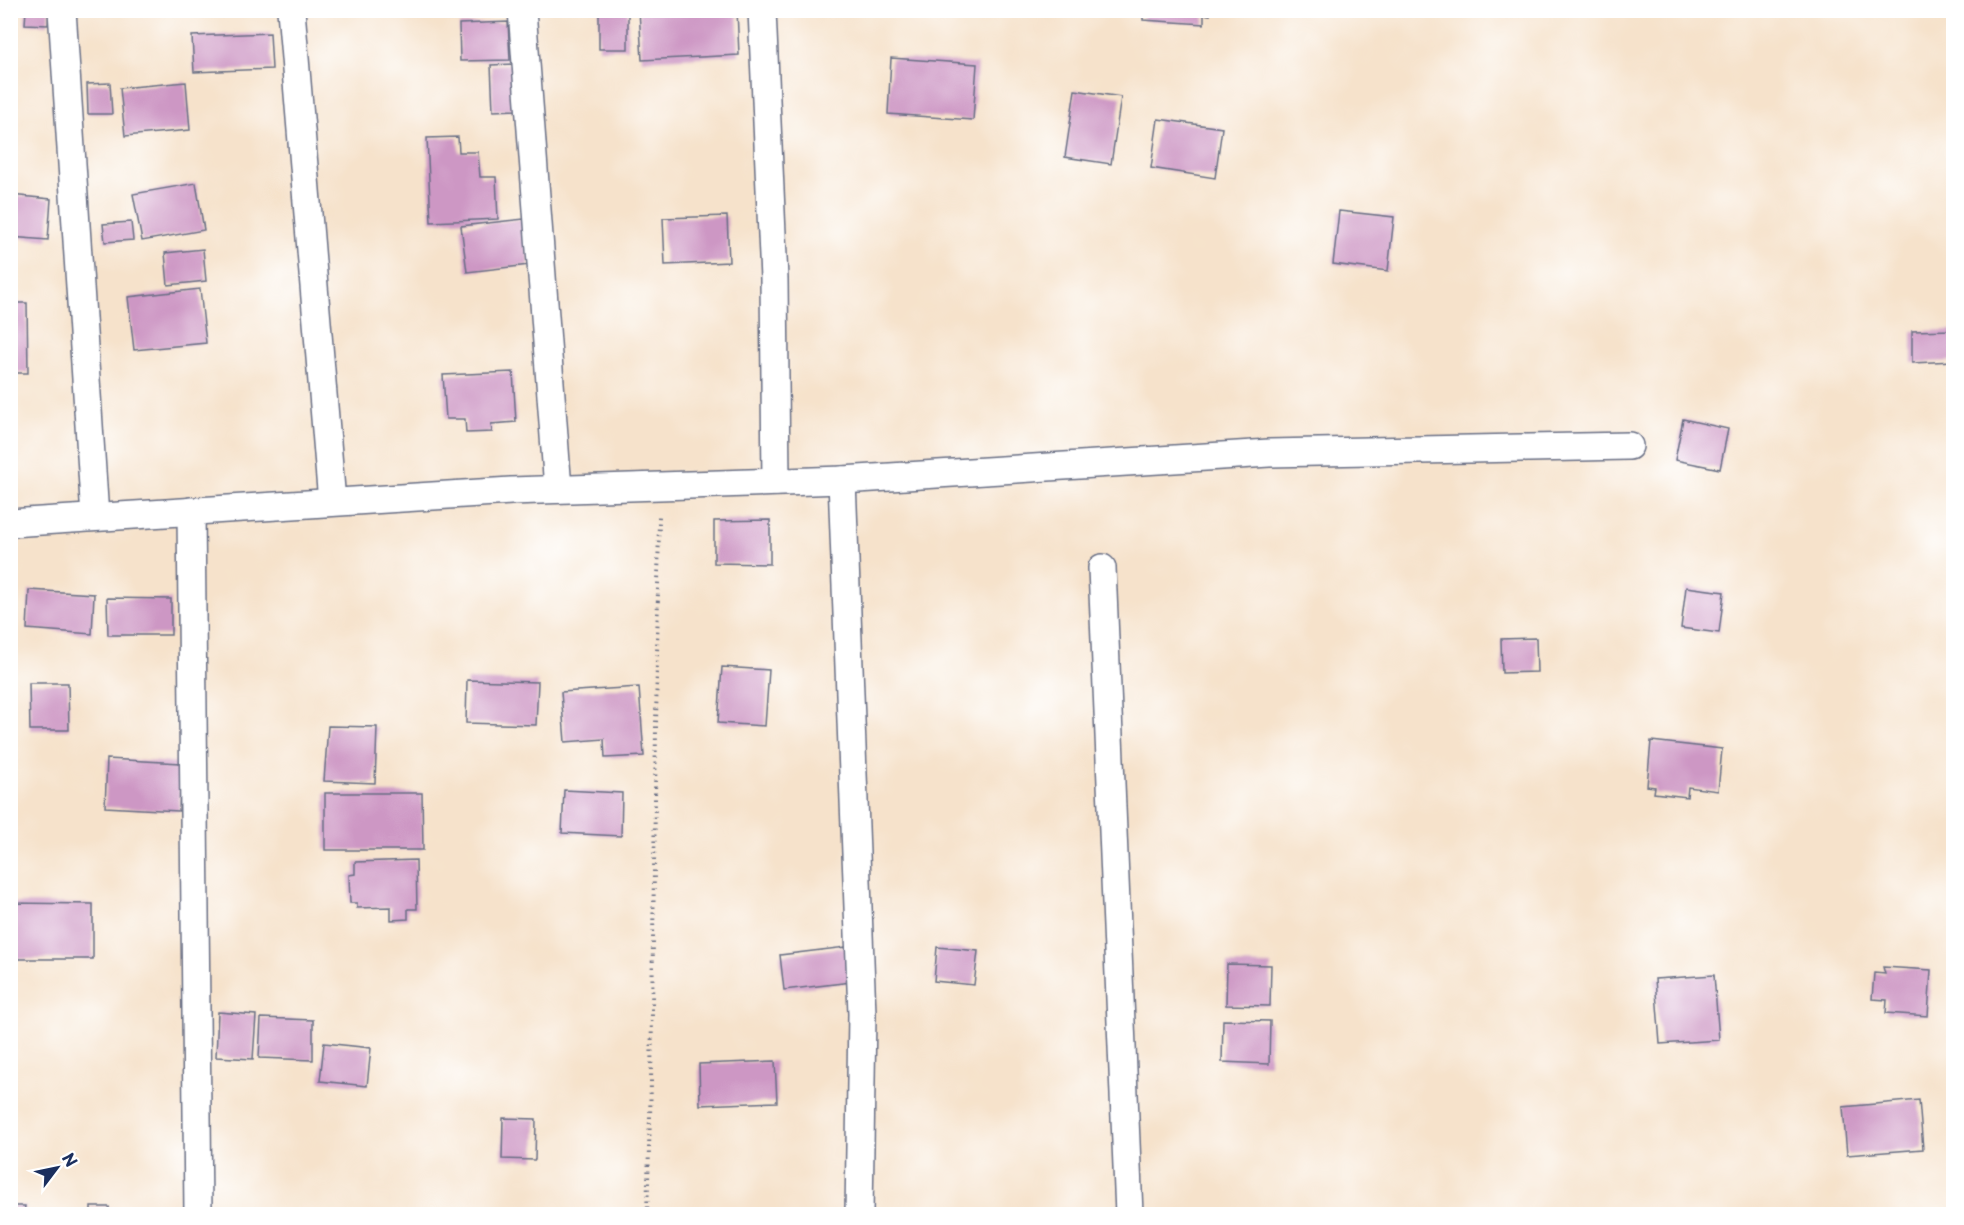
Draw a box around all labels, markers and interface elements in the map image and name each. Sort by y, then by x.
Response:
north arrow [27,1138,87,1198]
text: N [57,1148,84,1171]

